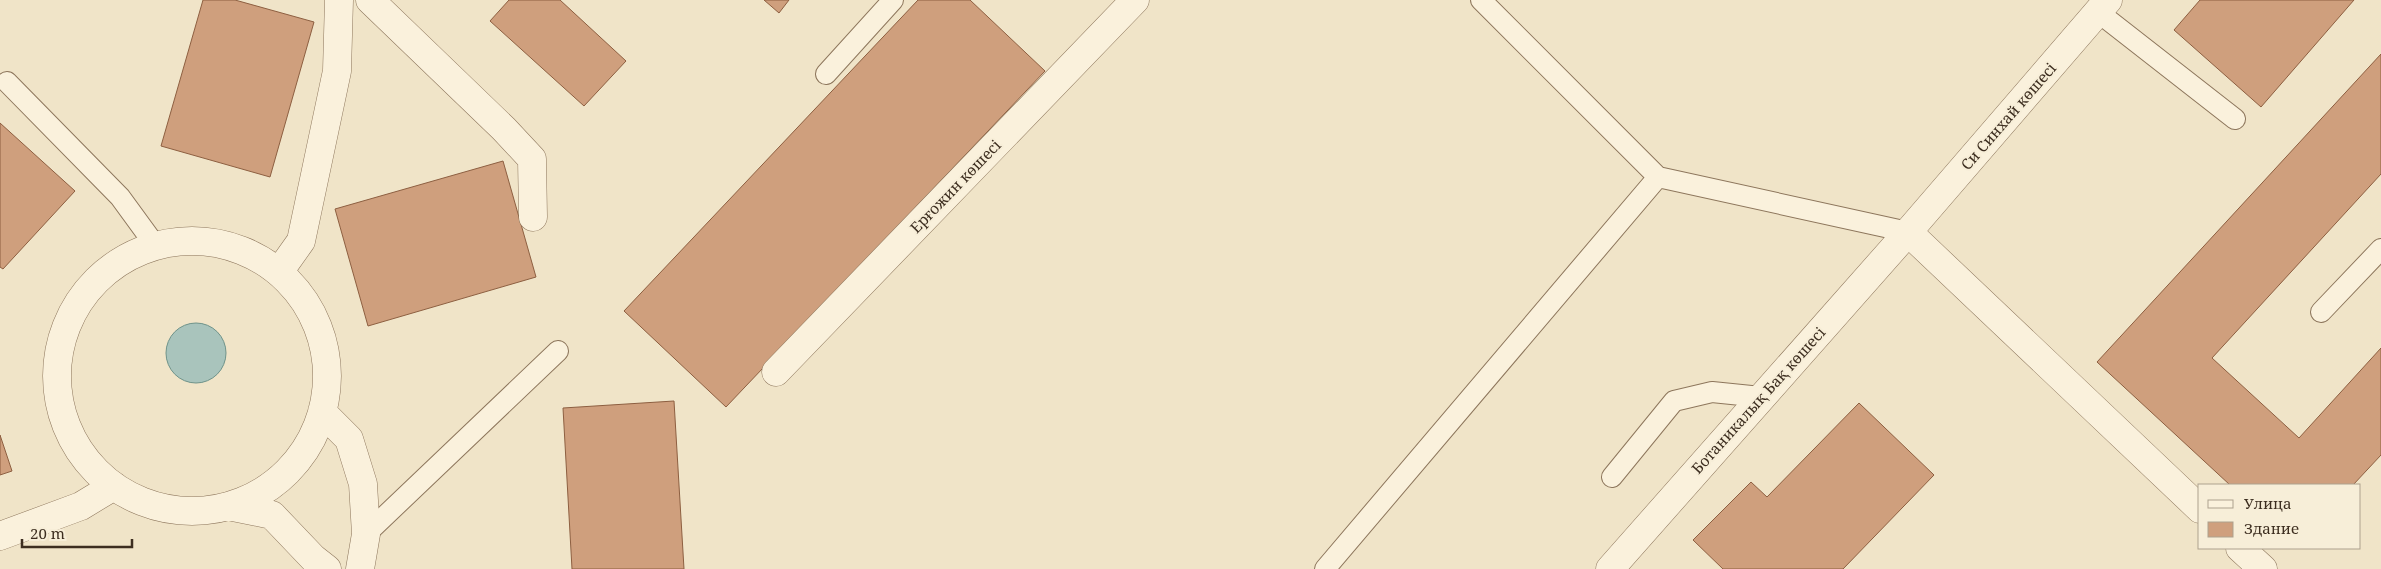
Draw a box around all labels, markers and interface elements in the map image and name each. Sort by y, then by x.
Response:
street label: Си Синхай көшесі [1956,58,2060,174]
street label: Ерғожин көшесі [905,135,1005,237]
street label: Ботаникалық Бақ көшесі [1687,322,1829,478]
legend [2198,484,2361,549]
text: Улица [2244,493,2292,513]
scale bar [22,516,132,548]
text: Здание [2244,518,2299,538]
text: 20 m [30,523,65,543]

